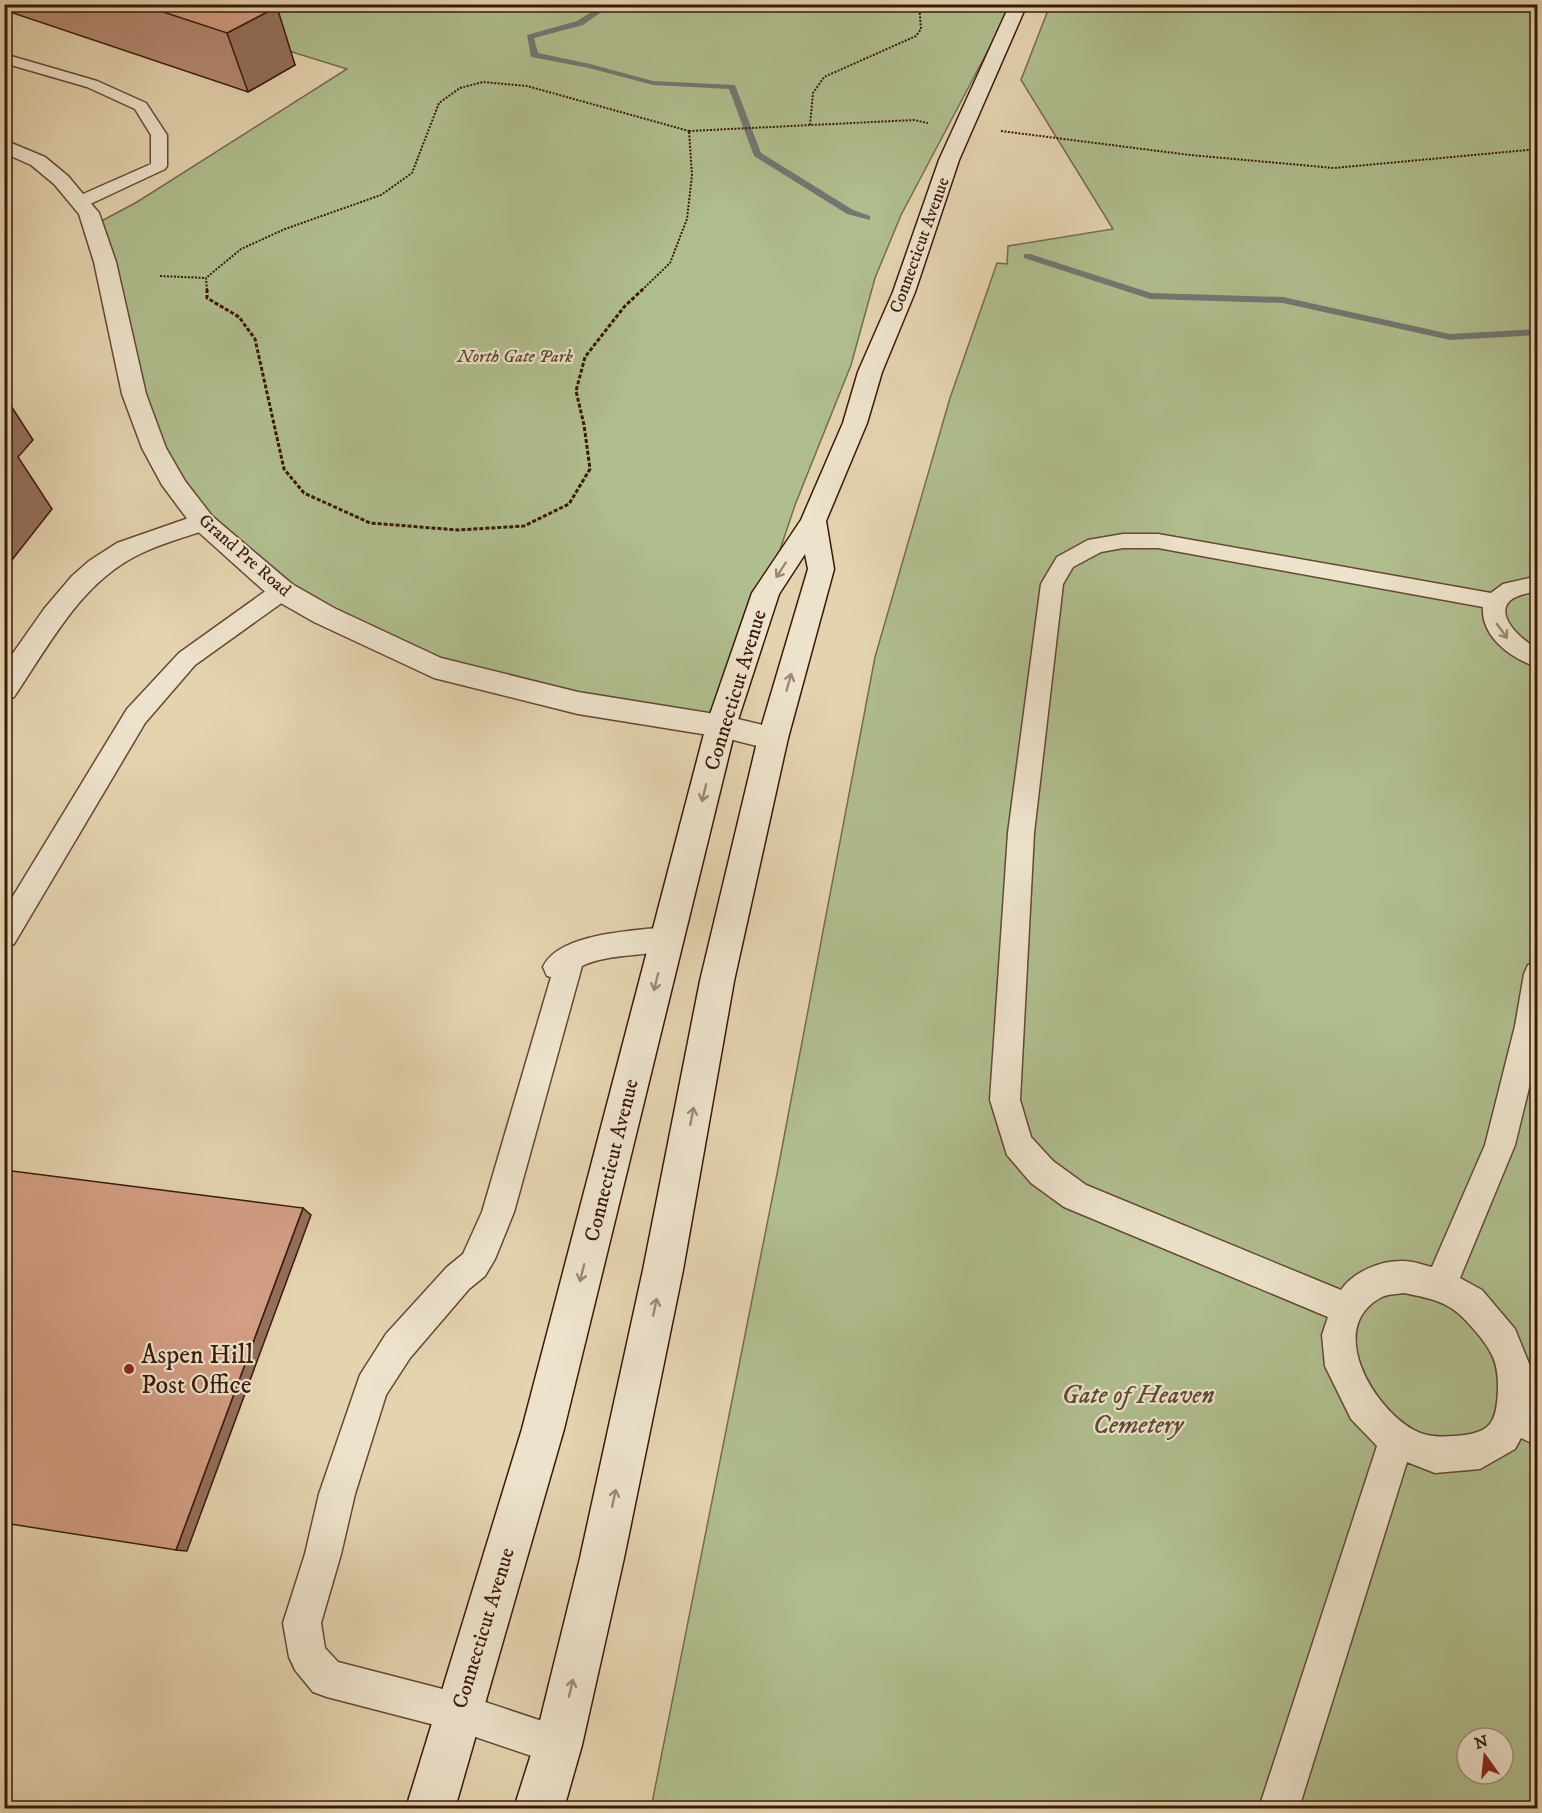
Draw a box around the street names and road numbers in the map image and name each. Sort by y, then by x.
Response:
street label: Connecticut Avenue [885,174,955,316]
street label: Grand Pre Road [194,510,295,602]
street label: Connecticut Avenue [699,606,773,774]
street label: Connecticut Avenue [579,1076,645,1244]
street label: Connecticut Avenue [447,1544,521,1712]

